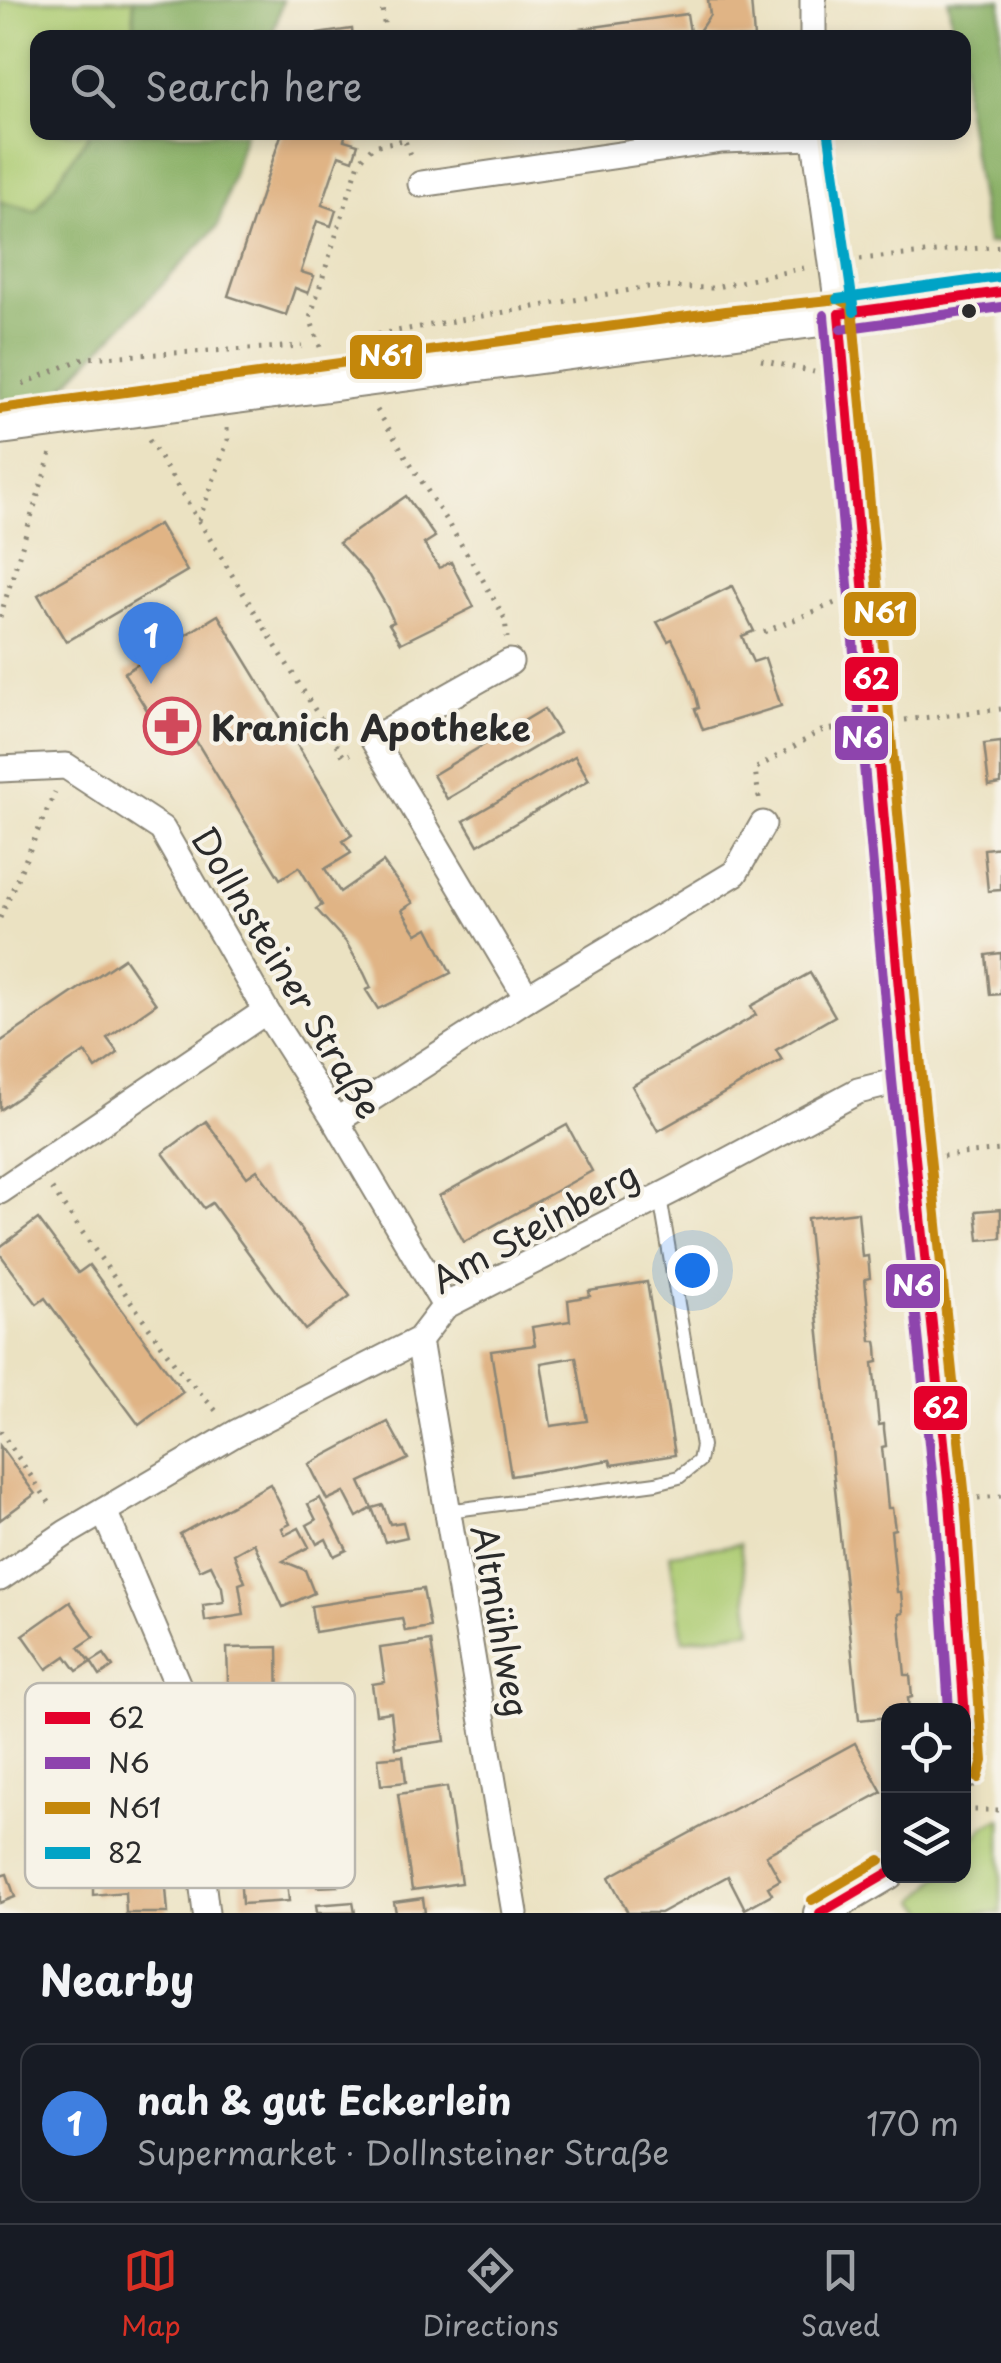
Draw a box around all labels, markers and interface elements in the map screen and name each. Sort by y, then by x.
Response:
search box [30,30,971,140]
text: Search here [145,57,362,114]
icon: search [65,58,120,113]
unlabelled marker [959,301,979,321]
line badge: N61 [348,333,424,381]
text: N61 [359,333,413,376]
line badge: N61 [842,590,918,638]
text: N61 [853,590,907,633]
pin: 1 [118,602,184,684]
line badge: 62 [843,655,900,703]
text: 62 [852,656,890,699]
pharmacy icon: Kranich Apotheke [142,696,202,756]
place label: Kranich Apotheke [211,700,531,753]
line badge: N6 [833,714,890,762]
text: N6 [841,715,883,758]
street label: Dollnsteiner Straße [180,816,396,1128]
street label: Am Steinberg [420,1147,648,1305]
your location [667,1245,718,1296]
line badge: N6 [884,1262,942,1310]
text: N6 [892,1263,934,1306]
line badge: 62 [912,1384,969,1432]
text: 62 [922,1385,960,1428]
street label: Altmühlweg [459,1521,545,1721]
legend [25,1683,355,1888]
text: 62 [108,1695,145,1738]
map controls [881,1703,971,1883]
button: locate [881,1703,971,1793]
text: N6 [108,1740,150,1783]
text: N61 [108,1785,161,1828]
button: layers [881,1793,971,1883]
text: 82 [108,1830,143,1873]
text: Nearby [40,1947,194,2010]
text: nah & gut Eckerlein [137,2071,511,2128]
text: 1 [67,2099,82,2147]
text: 170 m [866,2099,959,2147]
text: Supermarket · Dollnsteiner Straße [137,2128,669,2176]
tab: Map [121,2243,181,2346]
tab: Directions [423,2243,559,2346]
tab: Saved [801,2243,880,2346]

